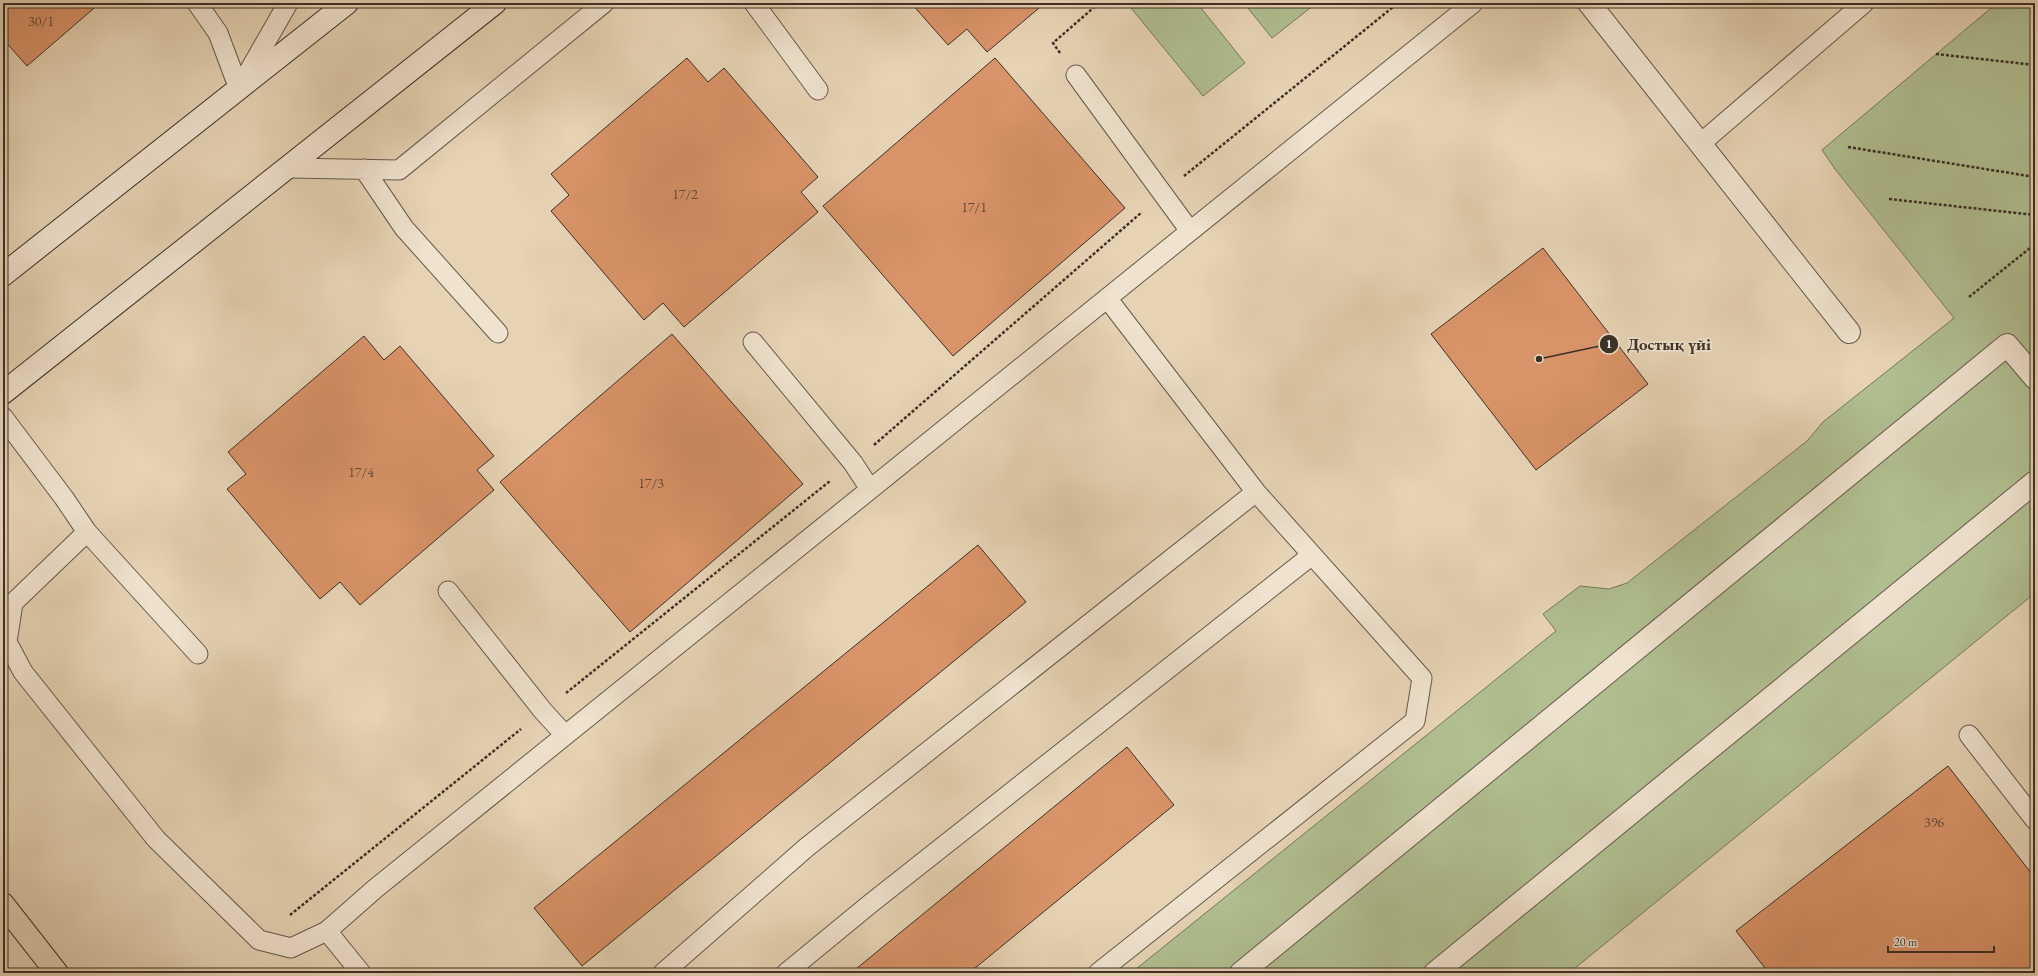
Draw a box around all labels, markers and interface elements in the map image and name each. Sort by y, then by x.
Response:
house number: 30/1 [28,12,54,30]
house number: 17/2 [672,185,698,203]
house number: 17/1 [961,198,987,216]
callout: Достық үйі [1599,330,1719,359]
text: Достық үйі [1627,333,1711,355]
text: 1 [1606,336,1612,352]
house number: 17/4 [348,463,374,481]
house number: 17/3 [638,474,664,492]
house number: 396 [1924,813,1944,831]
scale bar [1888,928,1994,954]
text: 20 m [1894,934,1918,950]

